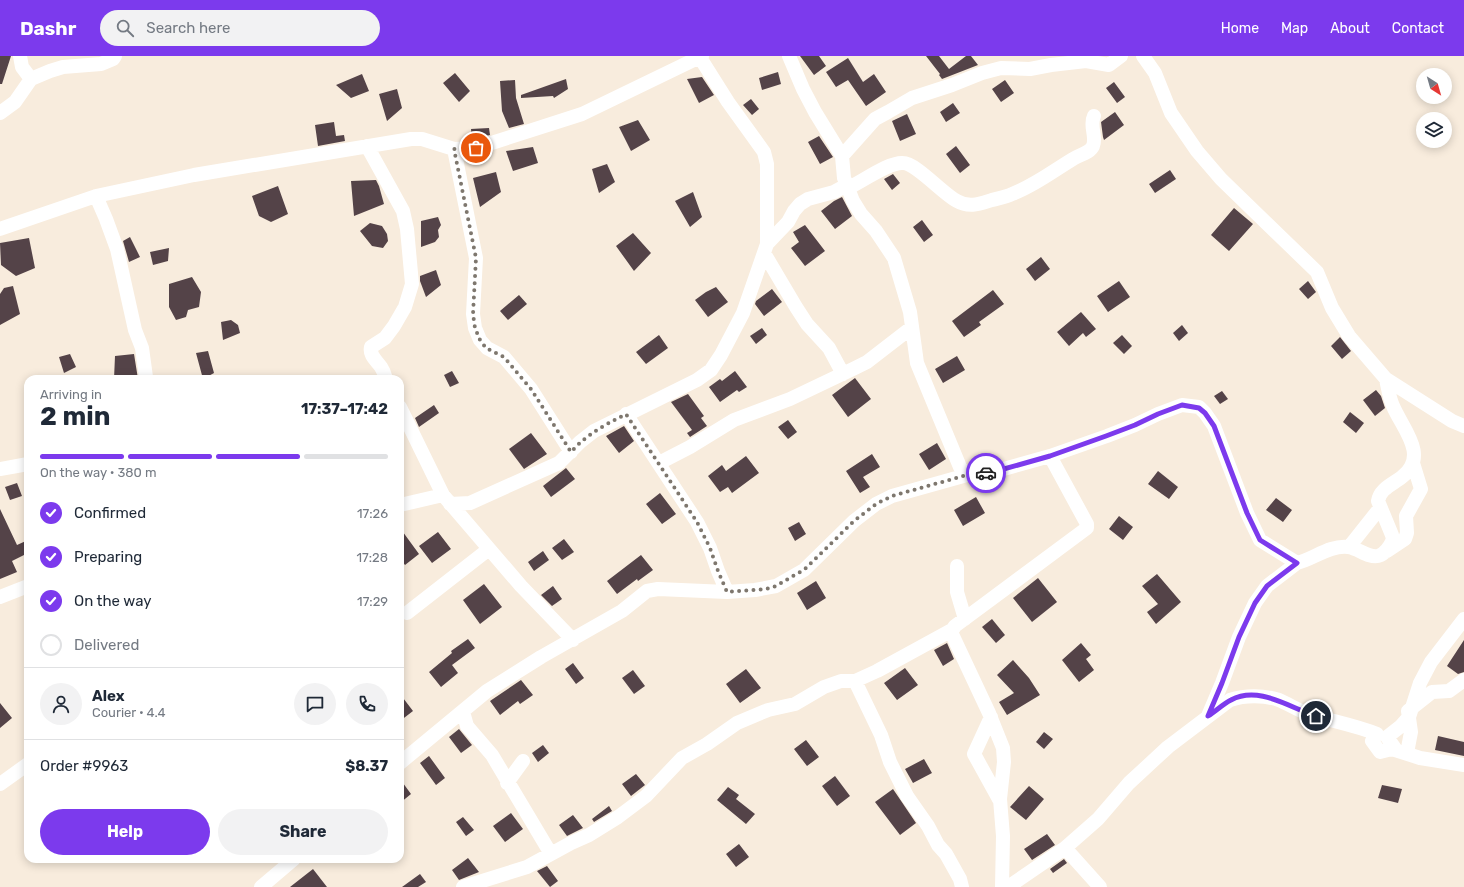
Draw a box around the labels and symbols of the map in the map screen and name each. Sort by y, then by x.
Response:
north arrow [1416,68,1452,104]
pin [459,131,493,165]
courier [966,453,1006,493]
pin [1299,699,1333,733]

